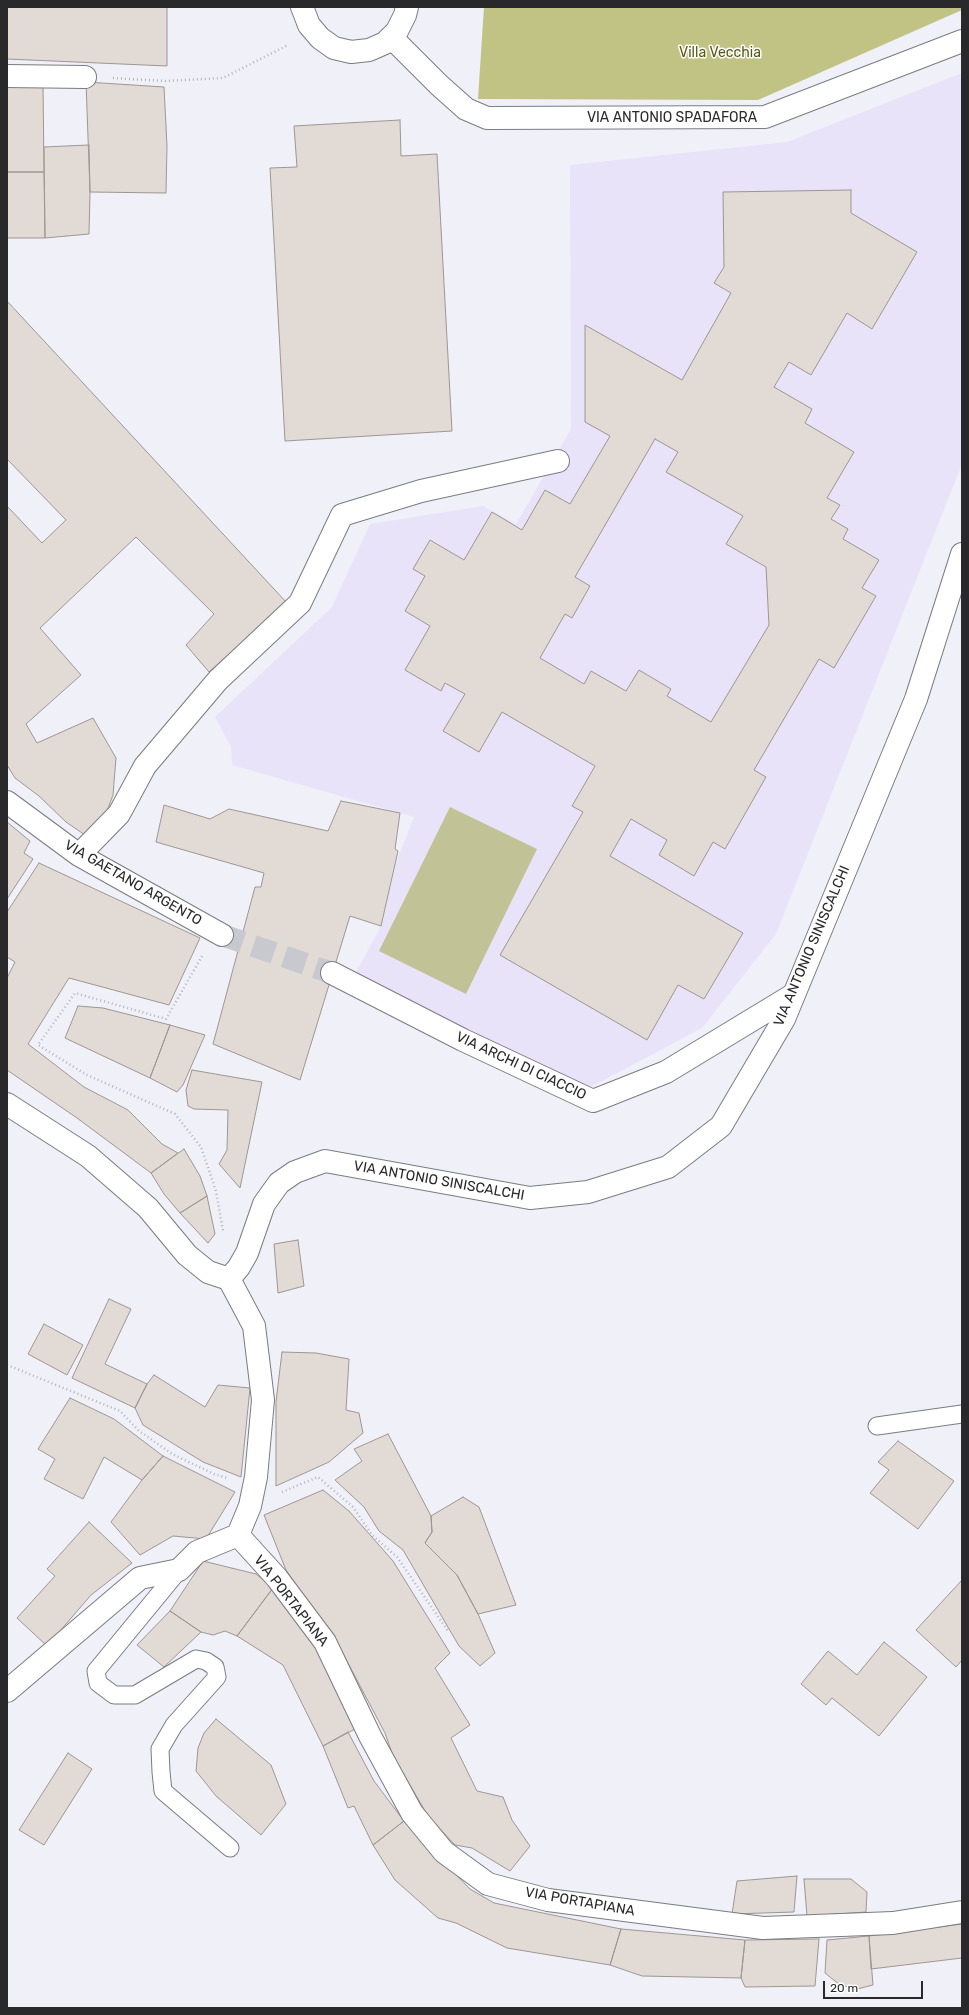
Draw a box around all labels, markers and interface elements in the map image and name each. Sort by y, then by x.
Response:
park label: Villa Vecchia [679,45,761,61]
street label: VIA ANTONIO SPADAFORA [587,110,757,126]
street label: VIA GAETANO ARGENTO [61,837,205,929]
street label: VIA ANTONIO SINISCALCHI [770,863,854,1029]
street label: VIA ARCHI DI CIACCIO [453,1028,589,1104]
street label: VIA ANTONIO SINISCALCHI [352,1158,526,1204]
street label: VIA PORTAPIANA [250,1552,332,1650]
street label: VIA PORTAPIANA [524,1884,636,1920]
scale bar [825,1973,925,1999]
text: 20 m [830,1981,858,1995]

